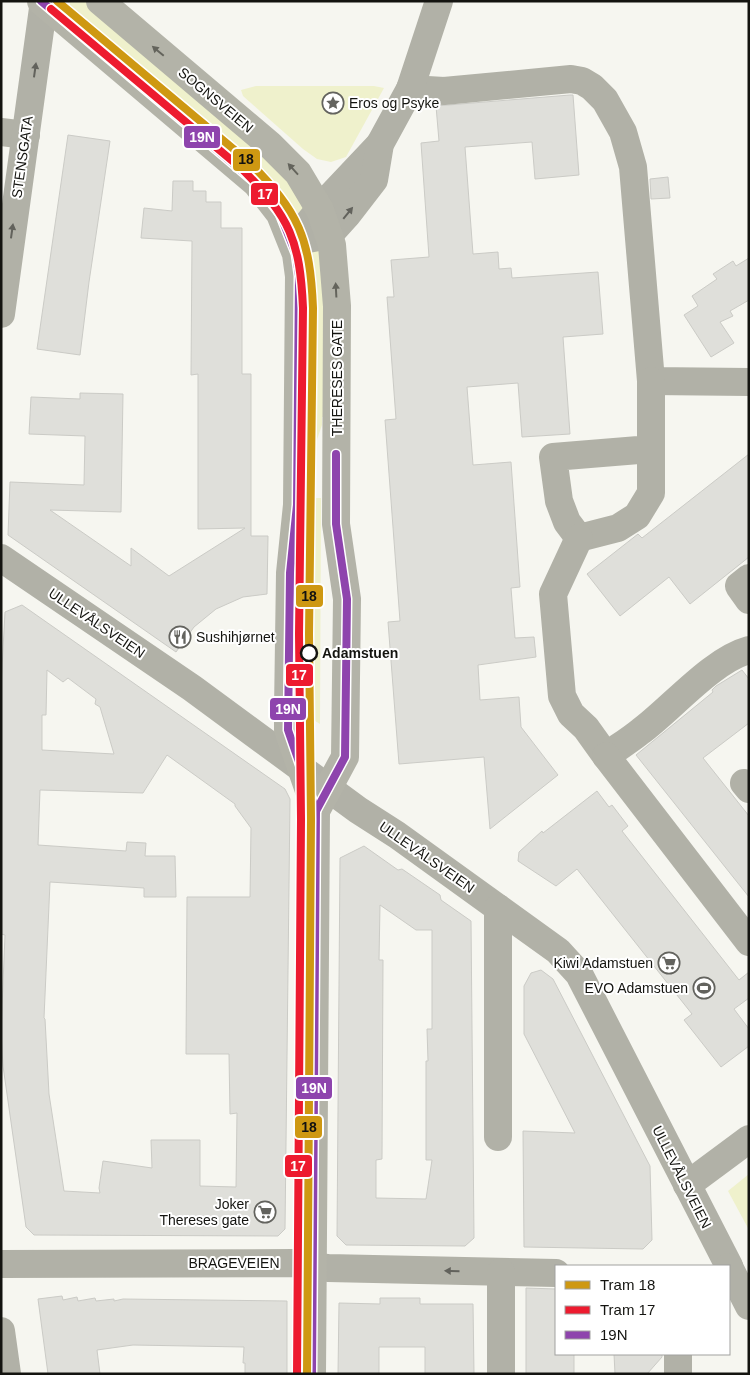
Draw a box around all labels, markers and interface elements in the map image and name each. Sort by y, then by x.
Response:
one-way arrow [152,45,165,56]
one-way arrow [31,61,39,77]
street label: SOGNSVEIEN [175,64,257,136]
place icon: Eros og Psyke [321,91,345,115]
place label: Eros og Psyke [349,95,439,111]
street label: STENSGATA [8,114,36,199]
line badge: 19N [183,125,221,149]
text: 19N [189,129,215,145]
line badge: 18 [232,148,261,172]
text: 18 [238,151,254,167]
one-way arrow [288,162,299,175]
line badge: 17 [250,182,279,206]
text: 17 [257,186,273,202]
one-way arrow [343,207,354,220]
one-way arrow [8,222,16,238]
one-way arrow [332,282,340,298]
street label: THERESES GATE [329,320,345,436]
line badge: 18 [295,584,324,608]
street label: ULLEVÅLSVEIEN [46,585,148,661]
text: 18 [301,588,317,604]
restaurant icon: Sushihjørnet [168,625,192,649]
place label: Sushihjørnet [196,629,275,645]
marker: Adamstuen [300,644,318,662]
place label: Adamstuen [322,645,398,661]
line badge: 17 [285,663,314,687]
text: 17 [291,667,307,683]
line badge: 19N [269,697,307,721]
text: 19N [275,701,301,717]
street label: ULLEVÅLSVEIEN [376,818,478,896]
supermarket icon: Kiwi Adamstuen [657,951,681,975]
place label: Kiwi Adamstuen [553,955,653,971]
sports icon: EVO Adamstuen [692,976,716,1000]
place label: EVO Adamstuen [584,980,688,996]
line badge: 19N [295,1076,333,1100]
text: 19N [301,1080,327,1096]
line badge: 18 [294,1115,323,1139]
text: 18 [301,1119,317,1135]
street label: ULLEVÅLSVEIEN [649,1123,715,1231]
line badge: 17 [284,1154,313,1178]
text: 17 [290,1158,306,1174]
place label: Joker Thereses gate [160,1196,249,1228]
supermarket icon: Joker Thereses gate [253,1200,277,1224]
street label: BRAGEVEIEN [188,1255,280,1271]
legend [555,1265,730,1355]
one-way arrow [444,1267,460,1275]
text: Tram 18 [600,1276,655,1293]
text: Tram 17 [600,1301,655,1318]
text: 19N [600,1326,628,1343]

